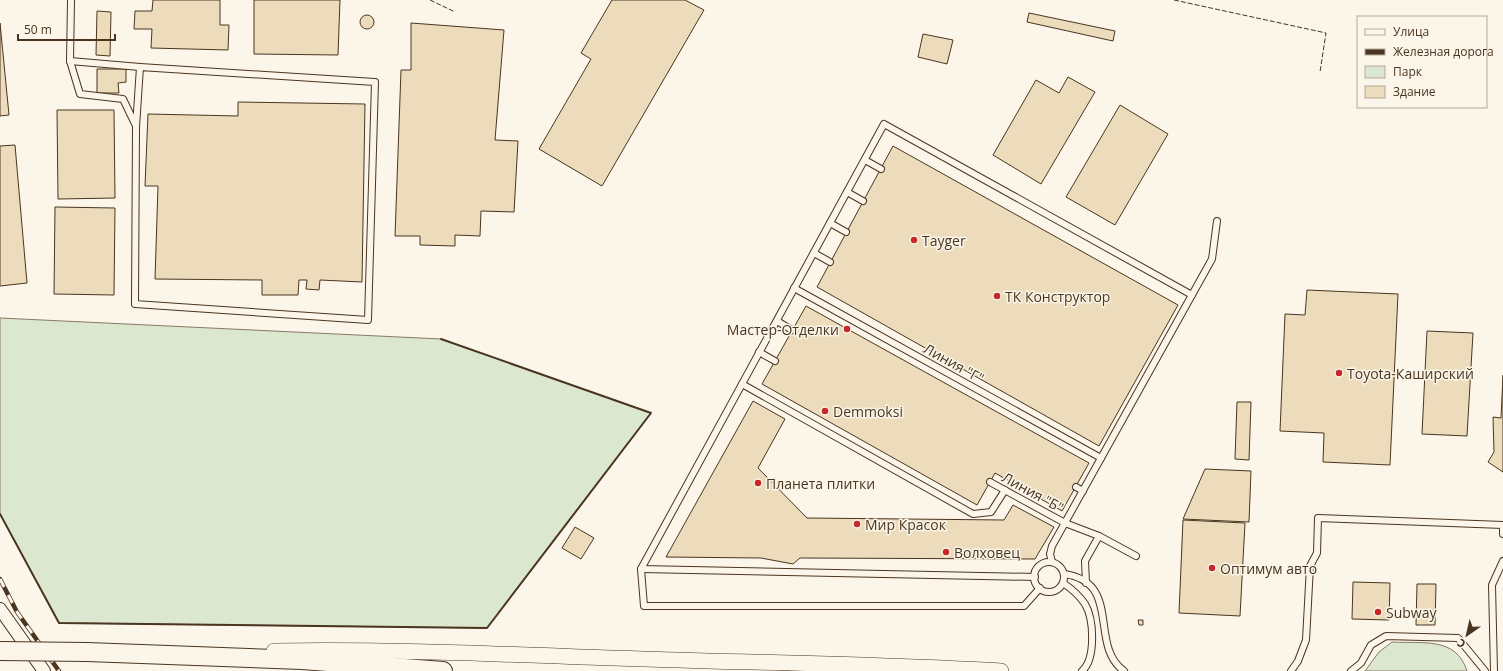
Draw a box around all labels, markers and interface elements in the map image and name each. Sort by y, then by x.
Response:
scale bar [18,16,115,42]
legend [1357,16,1487,108]
text: 50 m [24,21,52,38]
text: Улица [1393,23,1429,40]
text: Железная дорога [1393,43,1494,60]
text: Парк [1393,63,1423,80]
text: Здание [1393,83,1436,100]
place label: Tayger [922,231,966,250]
marker: Tayger [909,235,919,245]
place label: ТК Конструктор [1005,287,1110,306]
marker: ТК Конструктор [992,291,1002,301]
place label: Мастер-Отделки [727,320,839,339]
marker: Мастер-Отделки [842,324,852,334]
street label: Линия "Г" [920,339,988,387]
place label: Toyota-Каширский [1347,364,1474,383]
marker: Toyota-Каширский [1334,368,1344,378]
place label: Demmoksi [833,402,903,421]
marker: Demmoksi [820,406,830,416]
street label: Линия "Б" [999,467,1067,517]
place label: Планета плитки [766,474,875,493]
marker: Планета плитки [753,478,763,488]
place label: Мир Красок [865,515,947,534]
marker: Мир Красок [852,519,862,529]
place label: Волховец [954,543,1020,562]
marker: Волховец [941,547,951,557]
place label: Оптимум авто [1220,559,1317,578]
marker: Оптимум авто [1207,563,1217,573]
place label: Subway [1386,603,1437,622]
marker: Subway [1373,607,1383,617]
north arrow [1447,615,1487,655]
text: С [1454,636,1468,652]

